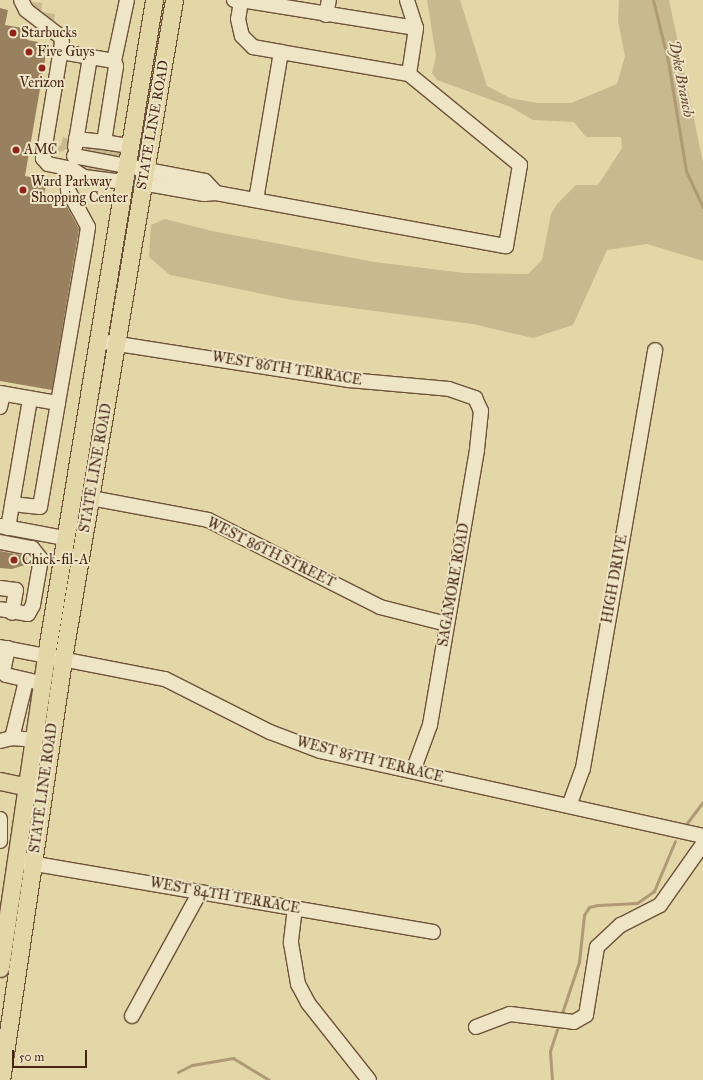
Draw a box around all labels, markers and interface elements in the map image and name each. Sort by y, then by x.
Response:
place label: Starbucks [21,25,77,41]
marker: Starbucks [8,28,18,38]
water label: Dyke Branch [665,39,697,119]
place label: Five Guys [37,44,95,60]
marker: Five Guys [24,47,34,57]
street label: STATE LINE ROAD [133,59,173,191]
marker: Verizon [37,63,47,73]
place label: Verizon [20,75,64,91]
place label: AMC [24,142,57,158]
marker: AMC [11,145,21,155]
place label: Ward Parkway Shopping Center [31,174,128,206]
marker: Ward Parkway Shopping Center [18,185,28,195]
street label: WEST 86TH TERRACE [211,349,363,389]
street label: STATE LINE ROAD [76,402,116,534]
street label: WEST 86TH STREET [204,515,338,591]
street label: SAGAMORE ROAD [435,522,473,648]
street label: HIGH DRIVE [599,533,631,625]
place label: Chick-fil-A [22,552,88,568]
marker: Chick-fil-A [9,555,19,565]
street label: STATE LINE ROAD [27,722,61,854]
street label: WEST 85TH TERRACE [295,734,445,786]
street label: WEST 84TH TERRACE [149,875,301,917]
scale bar [14,1042,89,1068]
text: 50 m [19,1050,44,1064]

